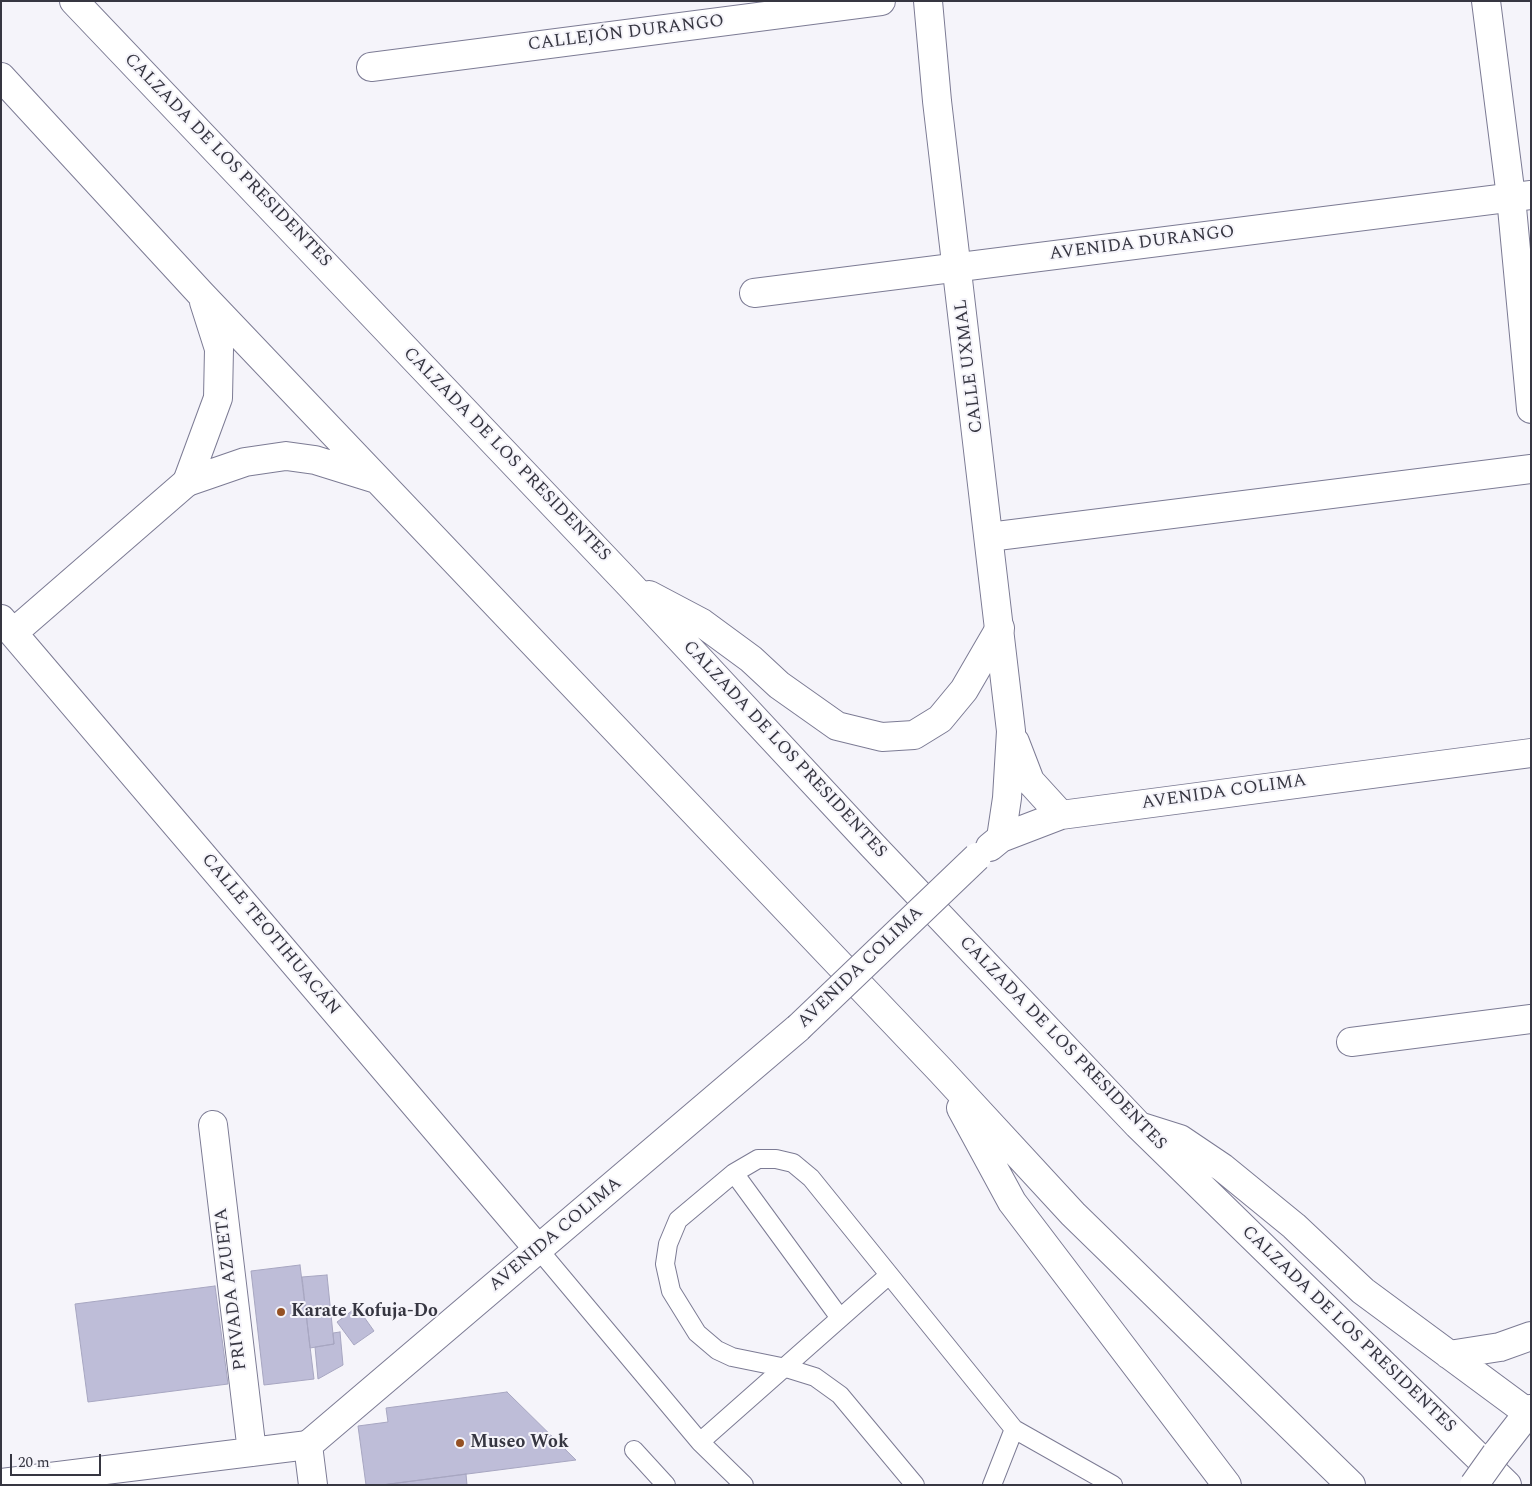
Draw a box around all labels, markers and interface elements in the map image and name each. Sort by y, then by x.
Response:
street label: CALLEJÓN DURANGO [527,11,725,57]
street label: CALZADA DE LOS PRESIDENTES [119,50,335,272]
street label: AVENIDA DURANGO [1048,222,1236,266]
street label: CALLE UXMAL [951,298,989,434]
street label: CALZADA DE LOS PRESIDENTES [398,344,614,566]
street label: CALZADA DE LOS PRESIDENTES [678,637,890,863]
street label: AVENIDA COLIMA [1140,771,1308,815]
street label: CALLE TEOTIHUACÁN [196,850,344,1020]
street label: AVENIDA COLIMA [794,902,928,1034]
street label: CALZADA DE LOS PRESIDENTES [954,933,1170,1155]
street label: AVENIDA COLIMA [485,1173,627,1297]
street label: PRIVADA AZUETA [211,1207,253,1371]
street label: CALZADA DE LOS PRESIDENTES [1237,1222,1459,1438]
place label: Karate Kofuja-Do [291,1301,438,1323]
marker: Karate Kofuja-Do [275,1306,287,1318]
place label: Museo Wok [470,1432,569,1454]
marker: Museo Wok [454,1437,466,1449]
scale bar [12,1444,104,1476]
text: 20 m [18,1451,50,1474]

